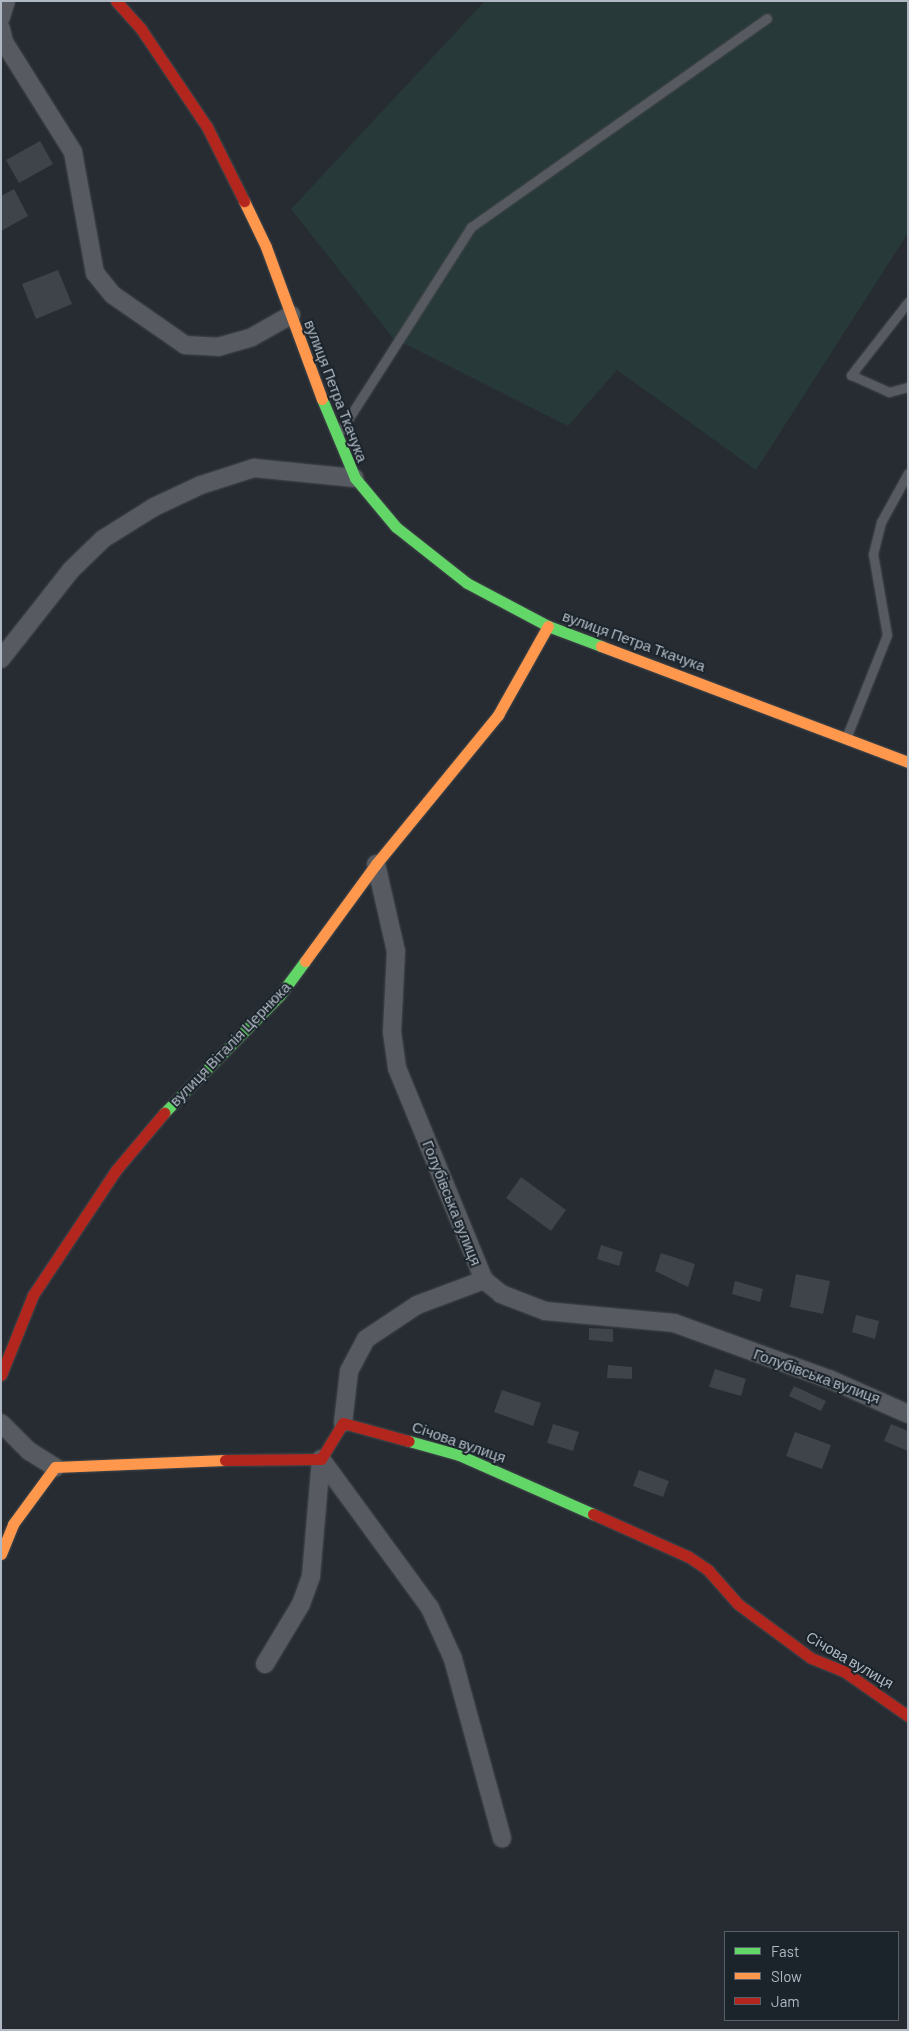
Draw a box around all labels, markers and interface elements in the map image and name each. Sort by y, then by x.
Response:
street label: вулиця Петра Ткачука [301,317,371,465]
street label: вулиця Петра Ткачука [560,607,708,675]
street label: вулиця Віталія Цернюка [166,978,294,1110]
street label: Голубівська вулиця [419,1138,485,1268]
street label: Голубівська вулиця [751,1345,883,1407]
street label: Січова вулиця [410,1418,508,1466]
street label: Січова вулиця [803,1628,897,1692]
legend [724,1931,899,2021]
text: Fast [771,1942,799,1960]
text: Slow [771,1967,802,1985]
text: Jam [771,1992,800,2010]

